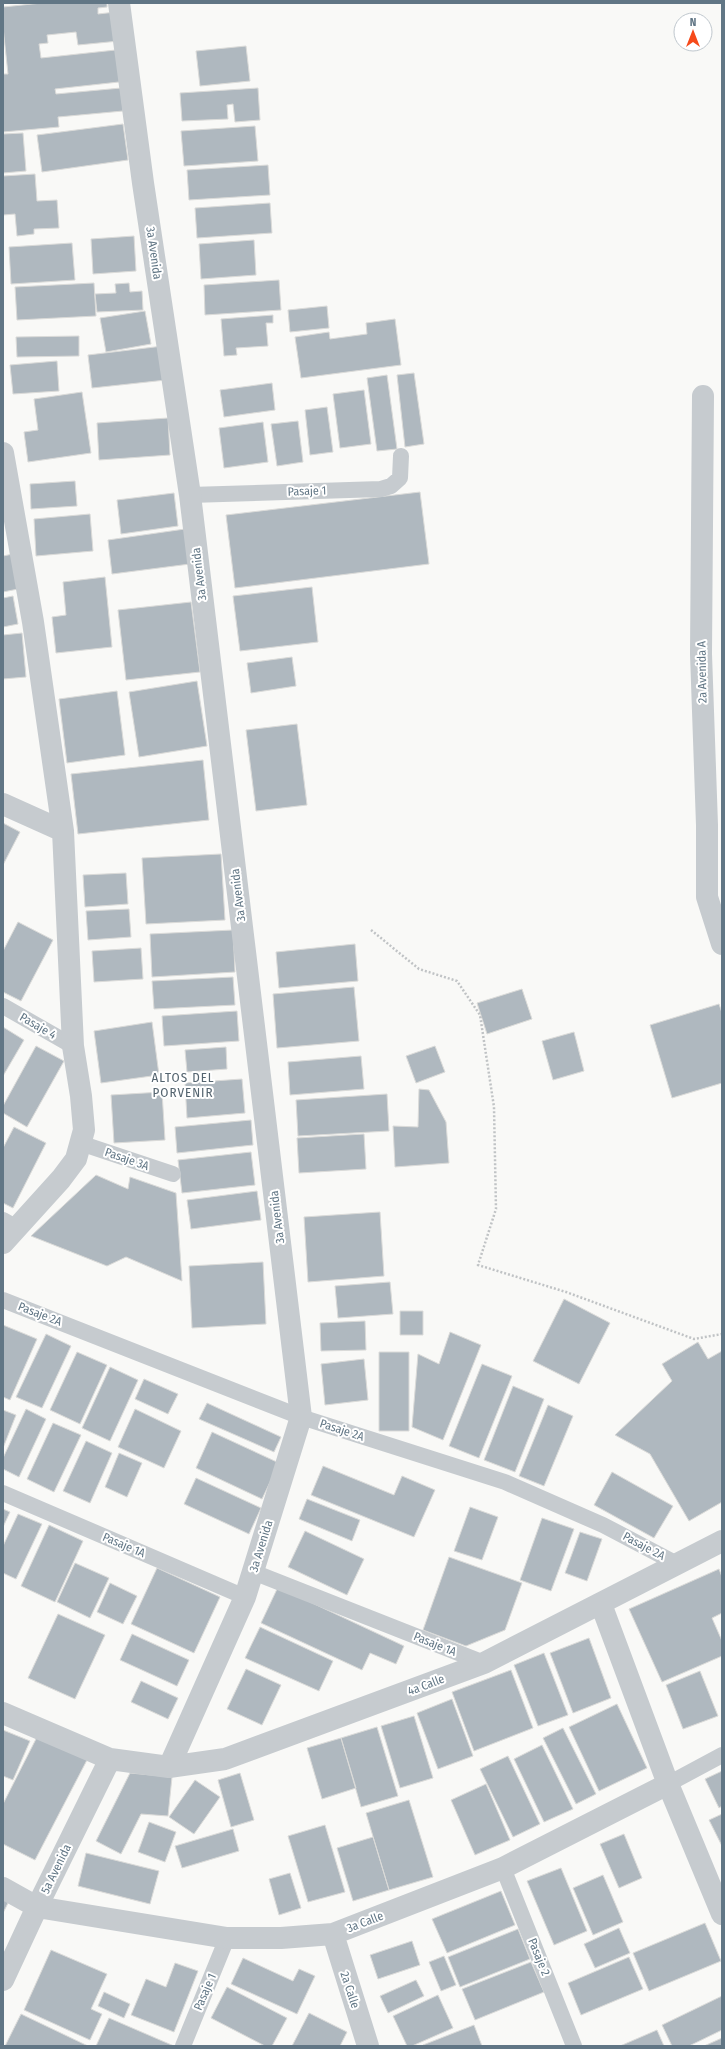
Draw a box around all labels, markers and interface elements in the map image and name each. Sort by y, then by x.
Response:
north arrow [673,12,713,52]
text: N [690,16,696,29]
street label: 3a Avenida [143,226,165,280]
street label: Pasaje 1 [287,483,327,499]
street label: 3a Avenida [189,547,209,601]
street label: 2a Avenida A [694,640,710,703]
street label: 3a Avenida [228,868,248,922]
street label: Pasaje 4 [17,1010,59,1042]
district label: ALTOS DEL PORVENIR [151,1070,215,1100]
street label: Pasaje 3A [103,1145,152,1173]
street label: 3a Avenida [267,1190,287,1244]
street label: Pasaje 2A [16,1299,64,1329]
street label: Pasaje 2A [318,1416,367,1444]
street label: 3a Avenida [247,1518,276,1574]
street label: Pasaje 2A [621,1529,668,1563]
street label: Pasaje 1A [101,1530,148,1561]
street label: Pasaje 1A [412,1629,459,1659]
street label: 4a Calle [406,1672,447,1698]
street label: 5a Avenida [38,1842,74,1896]
street label: 3a Calle [345,1909,385,1935]
street label: Pasaje 2 [525,1936,553,1978]
street label: 2a Calle [337,1970,363,2010]
street label: Pasaje 1 [191,1971,219,2013]

